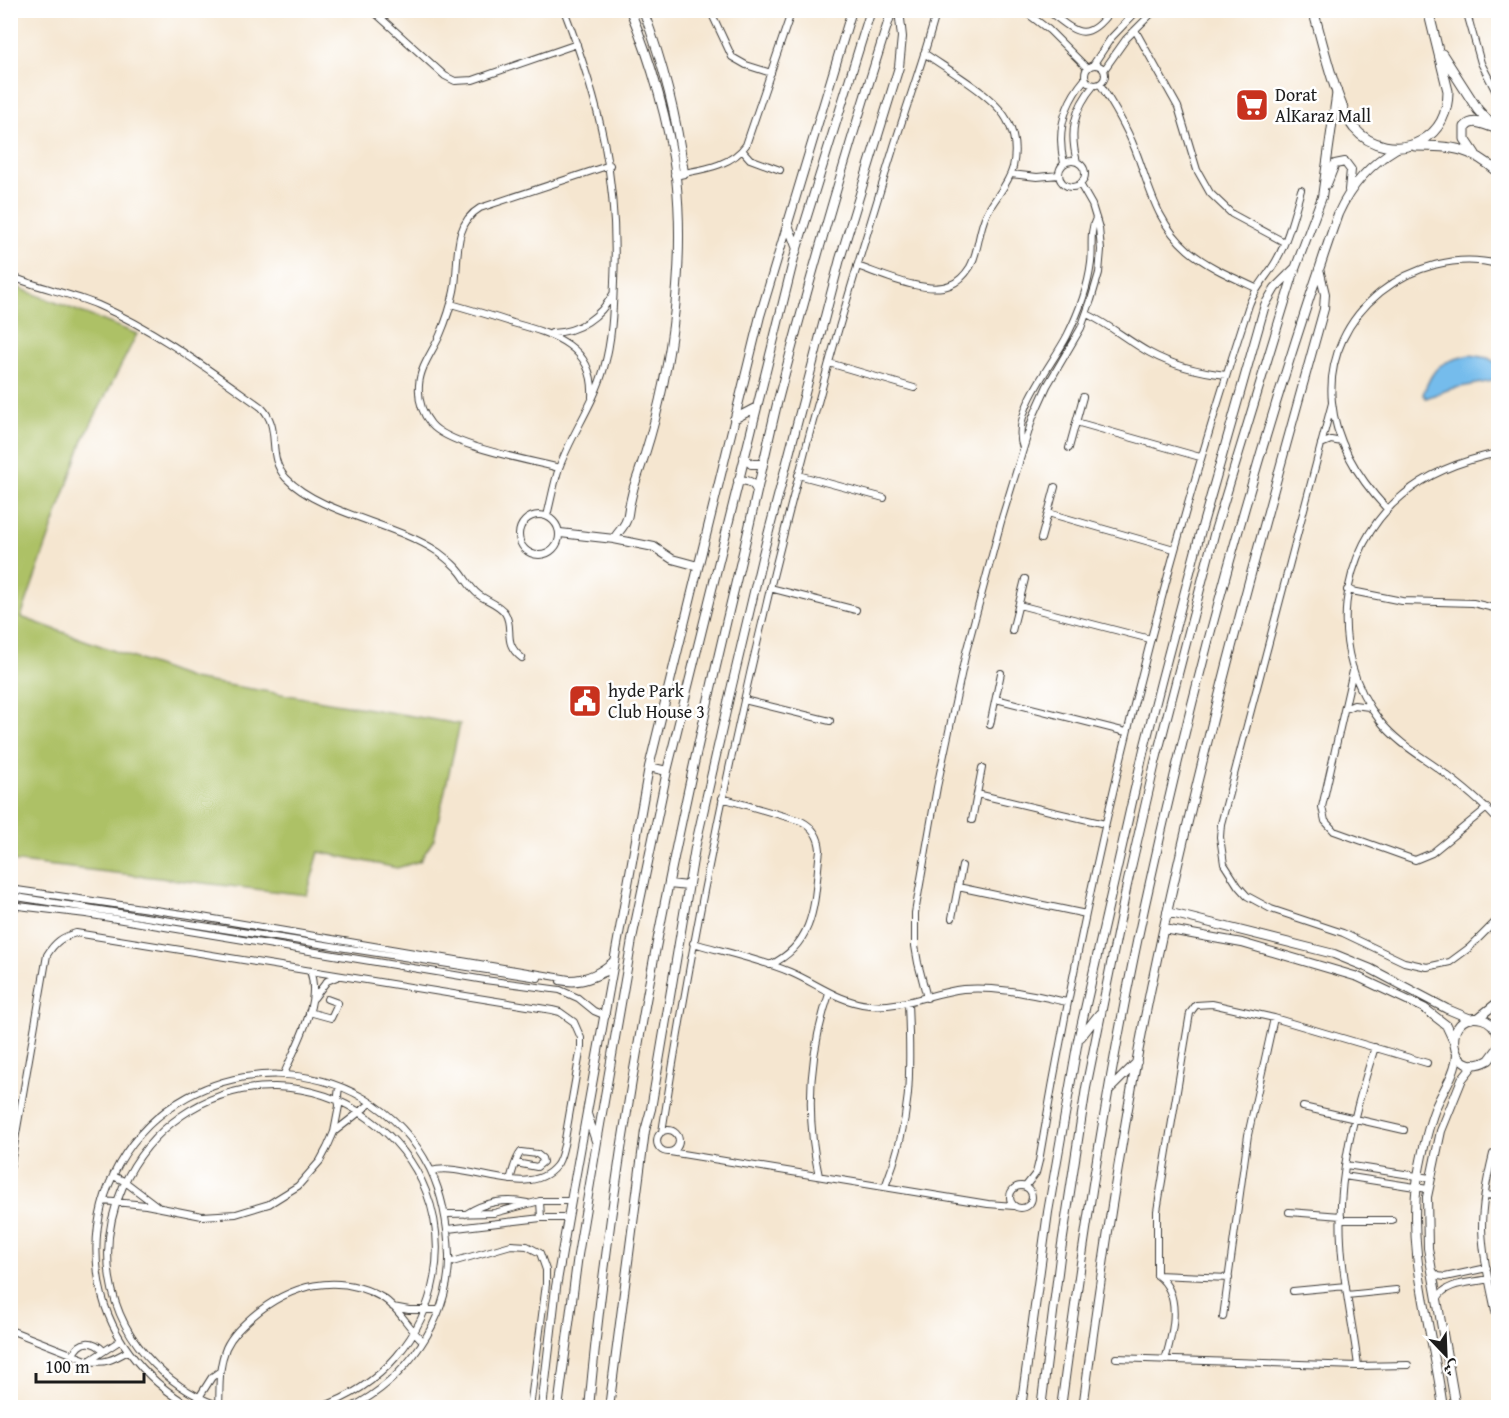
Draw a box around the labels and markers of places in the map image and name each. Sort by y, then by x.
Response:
place label: Dorat AlKaraz Mall [1275,81,1371,129]
supermarket icon: Dorat AlKaraz Mall [1234,87,1270,123]
place label: hyde Park Club House 3 [608,677,705,725]
public building icon: hyde Park Club House 3 [567,683,603,719]

